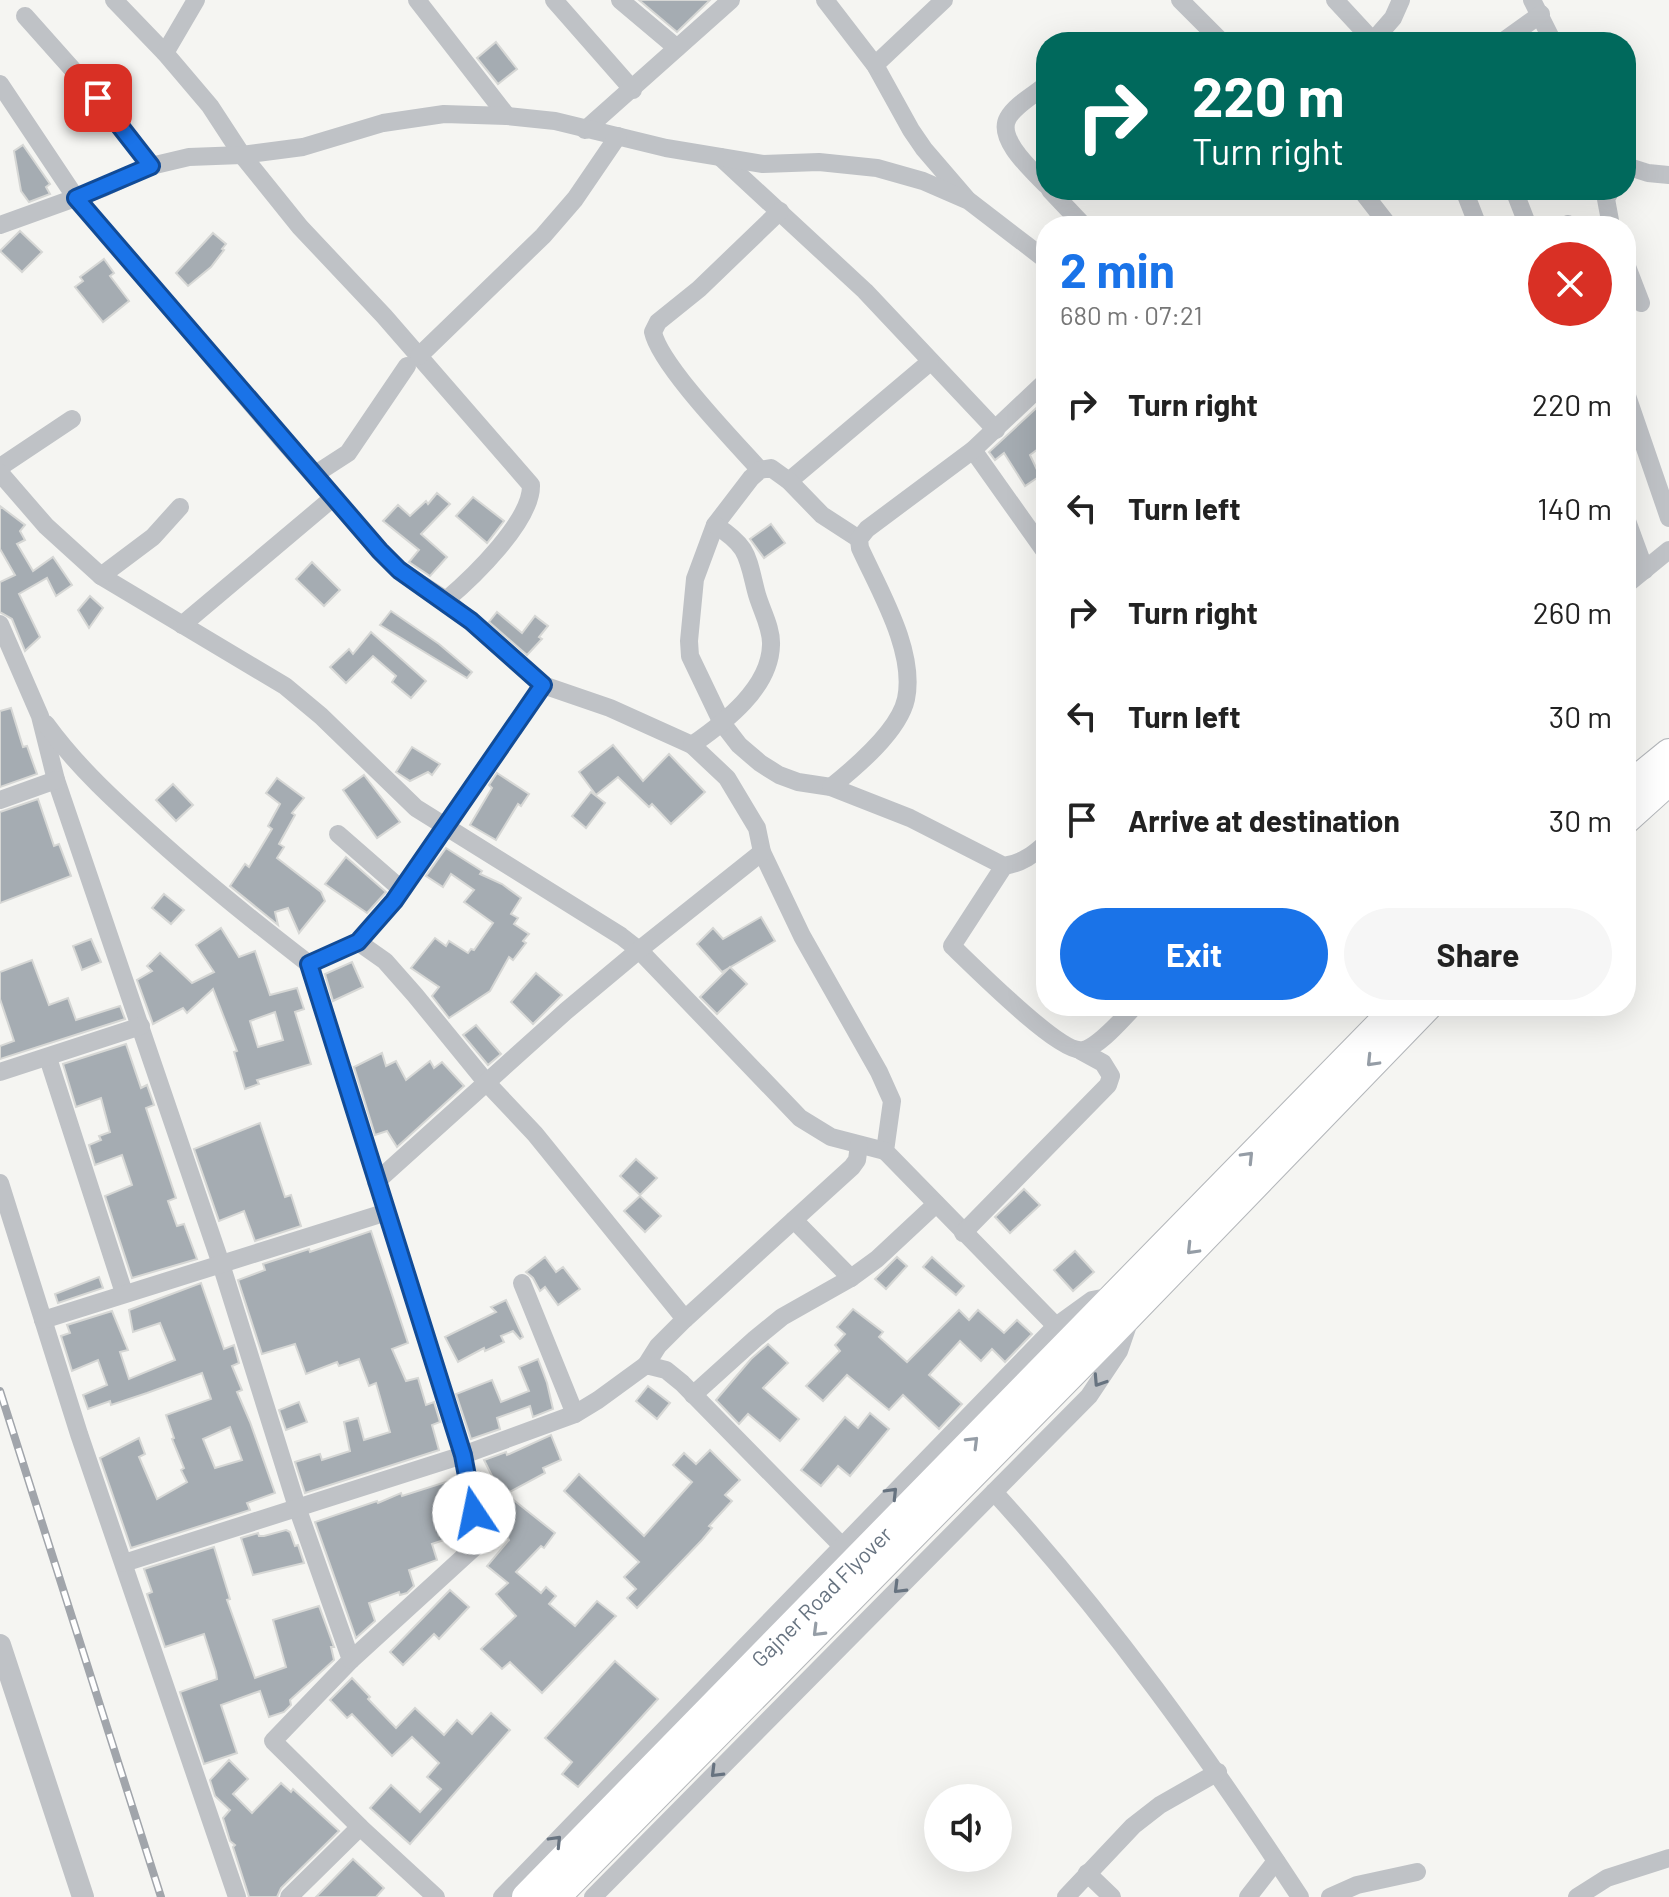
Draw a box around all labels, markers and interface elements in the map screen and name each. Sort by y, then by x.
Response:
text: 220 m [1192,61,1345,128]
pin [64,64,132,132]
icon: right [1060,64,1164,168]
icon: arrive [76,76,120,120]
text: Turn right [1192,129,1344,172]
text: 2 min [1060,240,1175,298]
button: close [1528,242,1612,326]
text: 680 m · 07:21 [1060,299,1203,330]
icon: right [1060,382,1104,426]
text: Turn right [1128,386,1258,422]
text: 220 m [1532,386,1612,422]
icon: left [1060,486,1104,530]
text: Turn left [1128,490,1241,526]
text: 140 m [1537,490,1612,526]
icon: right [1060,590,1104,634]
text: Turn right [1128,594,1258,630]
text: 260 m [1533,594,1612,630]
icon: left [1060,694,1104,738]
text: Turn left [1128,698,1241,734]
text: 30 m [1549,698,1612,734]
icon: arrive [1060,798,1104,842]
text: Arrive at destination [1128,802,1400,838]
text: 30 m [1549,802,1612,838]
button: Exit [1060,908,1328,1000]
button: Share [1344,908,1612,1000]
one-way arrow [1367,1052,1382,1066]
one-way arrow [1239,1152,1253,1166]
one-way arrow [1188,1239,1202,1254]
one-way arrow [1093,1372,1108,1387]
one-way arrow [964,1437,978,1451]
position arrow [432,1471,516,1555]
one-way arrow [883,1488,897,1502]
street label: Gajner Road Flyover [746,1521,896,1671]
one-way arrow [894,1579,908,1593]
one-way arrow [813,1622,827,1636]
one-way arrow [711,1763,725,1778]
map controls [924,1784,1012,1872]
button: sound [924,1784,1012,1872]
one-way arrow [547,1836,561,1850]

